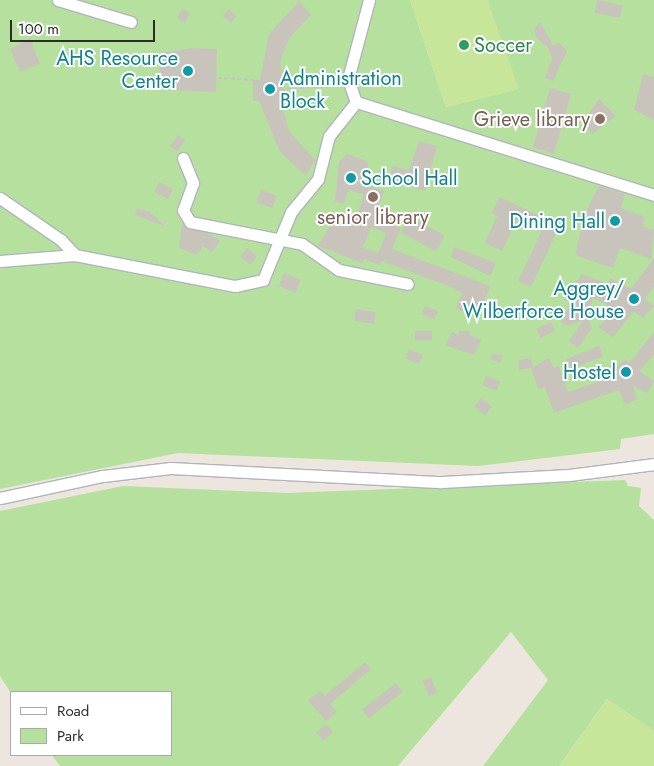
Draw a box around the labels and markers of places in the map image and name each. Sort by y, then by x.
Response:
place label: Soccer [474,33,532,57]
marker: Soccer [458,39,470,51]
place label: AHS Resource Center [56,47,178,94]
marker: AHS Resource Center [182,65,194,77]
place label: Administration Block [280,66,402,113]
marker: Administration Block [264,83,276,95]
place label: Grieve library [474,107,590,131]
marker: Grieve library [594,113,606,125]
place label: School Hall [361,166,458,190]
marker: School Hall [345,172,357,184]
marker: senior library [367,191,379,203]
place label: senior library [317,205,429,229]
place label: Dining Hall [509,209,605,233]
marker: Dining Hall [609,215,621,227]
place label: Aggrey/ Wilberforce House [463,276,624,323]
marker: Aggrey/ Wilberforce House [628,293,640,305]
place label: Hostel [563,360,616,384]
marker: Hostel [620,366,632,378]

